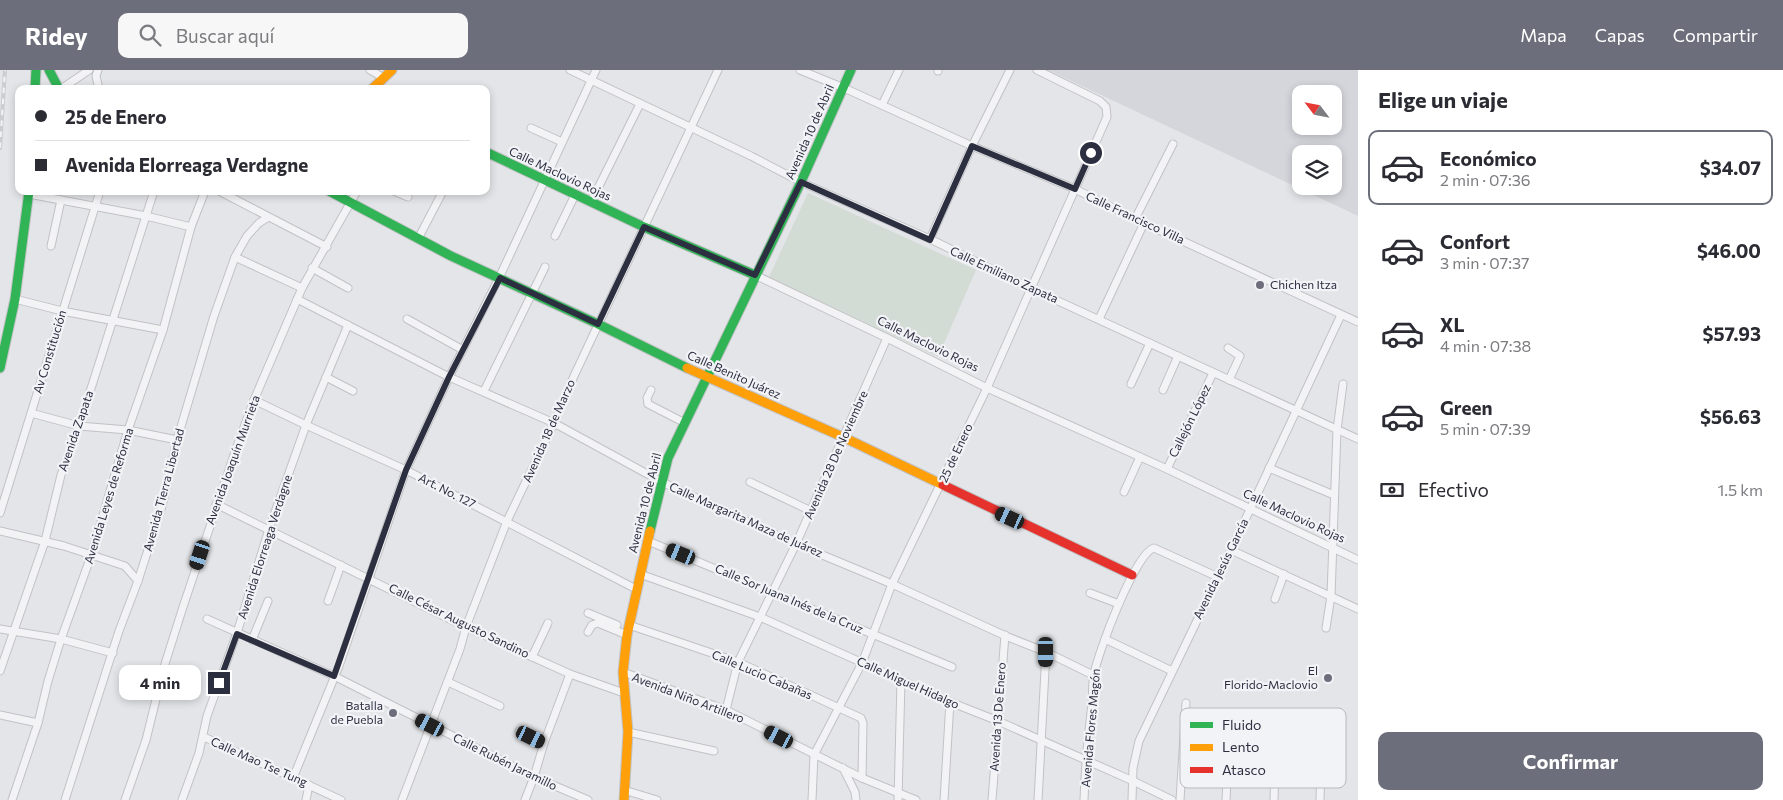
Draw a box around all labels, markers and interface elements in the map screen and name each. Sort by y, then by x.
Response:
search box [118,13,468,58]
text: Ridey [25,21,88,50]
icon: search [136,21,164,49]
text: Buscar aquí [176,24,274,47]
text: Mapa [1520,24,1567,46]
text: Capas [1595,24,1645,46]
text: Compartir [1673,24,1758,46]
street label: Avenida 10 de Abril [782,82,836,181]
north arrow [1292,85,1342,135]
map controls [1292,85,1342,195]
text: Elige un viaje [1378,86,1508,113]
text: 25 de Enero [65,105,167,128]
route start [1080,142,1102,164]
street label: Calle Maclovio Rojas [507,143,614,203]
button: layers [1292,145,1342,195]
icon: car [1380,145,1425,190]
text: Económico [1440,147,1537,170]
text: Avenida Elorreaga Verdagne [65,153,308,176]
text: $34.07 [1700,156,1761,179]
text: 2 min · 07:36 [1440,170,1531,189]
street label: Calle Francisco Villa [1084,188,1187,246]
icon: car [1380,228,1425,273]
text: Confort [1440,230,1510,253]
text: $46.00 [1697,239,1761,262]
street label: Calle Emiliano Zapata [948,243,1061,305]
text: 3 min · 07:37 [1440,253,1529,272]
place label: Chichen Itza [1270,277,1337,291]
marker: Chichen Itza [1254,279,1266,291]
street label: Av Constitución [30,308,68,395]
icon: car [1380,311,1425,356]
street label: Calle Maclovio Rojas [875,312,981,374]
text: XL [1440,313,1465,336]
text: $57.93 [1703,322,1761,345]
text: 4 min · 07:38 [1440,336,1531,355]
street label: Calle Benito Juárez [685,347,783,402]
street label: Avenida 18 de Marzo [519,377,577,484]
street label: Callejón López [1165,382,1213,459]
street label: Avenida Zapata [55,388,95,473]
street label: Avenida 28 De Noviembre [800,388,870,521]
street label: Avenida Joaquín Murrieta [202,393,263,527]
icon: car [1380,394,1425,439]
text: Green [1440,396,1492,419]
text: $56.63 [1700,405,1761,428]
text: 5 min · 07:39 [1440,419,1531,438]
street label: 25 de Enero [935,421,975,484]
street label: Avenida Leyes de Reforma [81,426,135,565]
street label: Avenida Tierra Libertad [140,427,186,553]
street label: Avenida 10 de Abril [625,451,663,554]
street label: Art. No. 127 [417,470,478,510]
street label: Avenida Elorreaga Verdagne [234,473,294,621]
icon: cash [1378,476,1406,504]
text: Efectivo [1418,478,1489,501]
street label: Calle Margarita Maza de Juárez [667,479,825,560]
text: 1.5 km [1717,480,1763,499]
street label: Calle Maclovio Rojas [1241,485,1348,545]
car [993,505,1026,531]
street label: Avenida Jesús García [1190,516,1251,622]
car [188,538,211,572]
car [664,541,697,567]
street label: Calle Sor Juana Inés de la Cruz [713,560,866,637]
street label: Calle César Augusto Sandino [387,580,532,660]
car [1038,637,1053,667]
street label: Calle Lucio Cabañas [710,647,815,702]
street label: Calle Miguel Hidalgo [855,653,962,711]
street label: Avenida 13 De Enero [986,662,1008,772]
place label: El Florido-Maclovio [1224,663,1318,691]
callout: 4 min [119,666,202,700]
street label: Avenida Flores Magón [1078,668,1102,788]
street label: Avenida Niño Artillero [630,669,747,725]
route end [208,672,230,694]
marker: El Florido-Maclovio [1322,672,1334,684]
text: 4 min [140,673,180,692]
place label: Batalla de Puebla [330,698,383,726]
marker: Batalla de Puebla [387,707,399,719]
legend [1180,708,1346,788]
car [413,712,446,738]
text: Fluido [1222,716,1261,733]
car [514,724,547,750]
car [762,724,795,750]
street label: Calle Rubén Jaramillo [451,730,560,793]
button: Confirmar [1378,732,1763,790]
street label: Calle Mao Tse Tung [209,734,310,789]
text: Lento [1222,738,1259,755]
text: Atasco [1222,761,1266,778]

